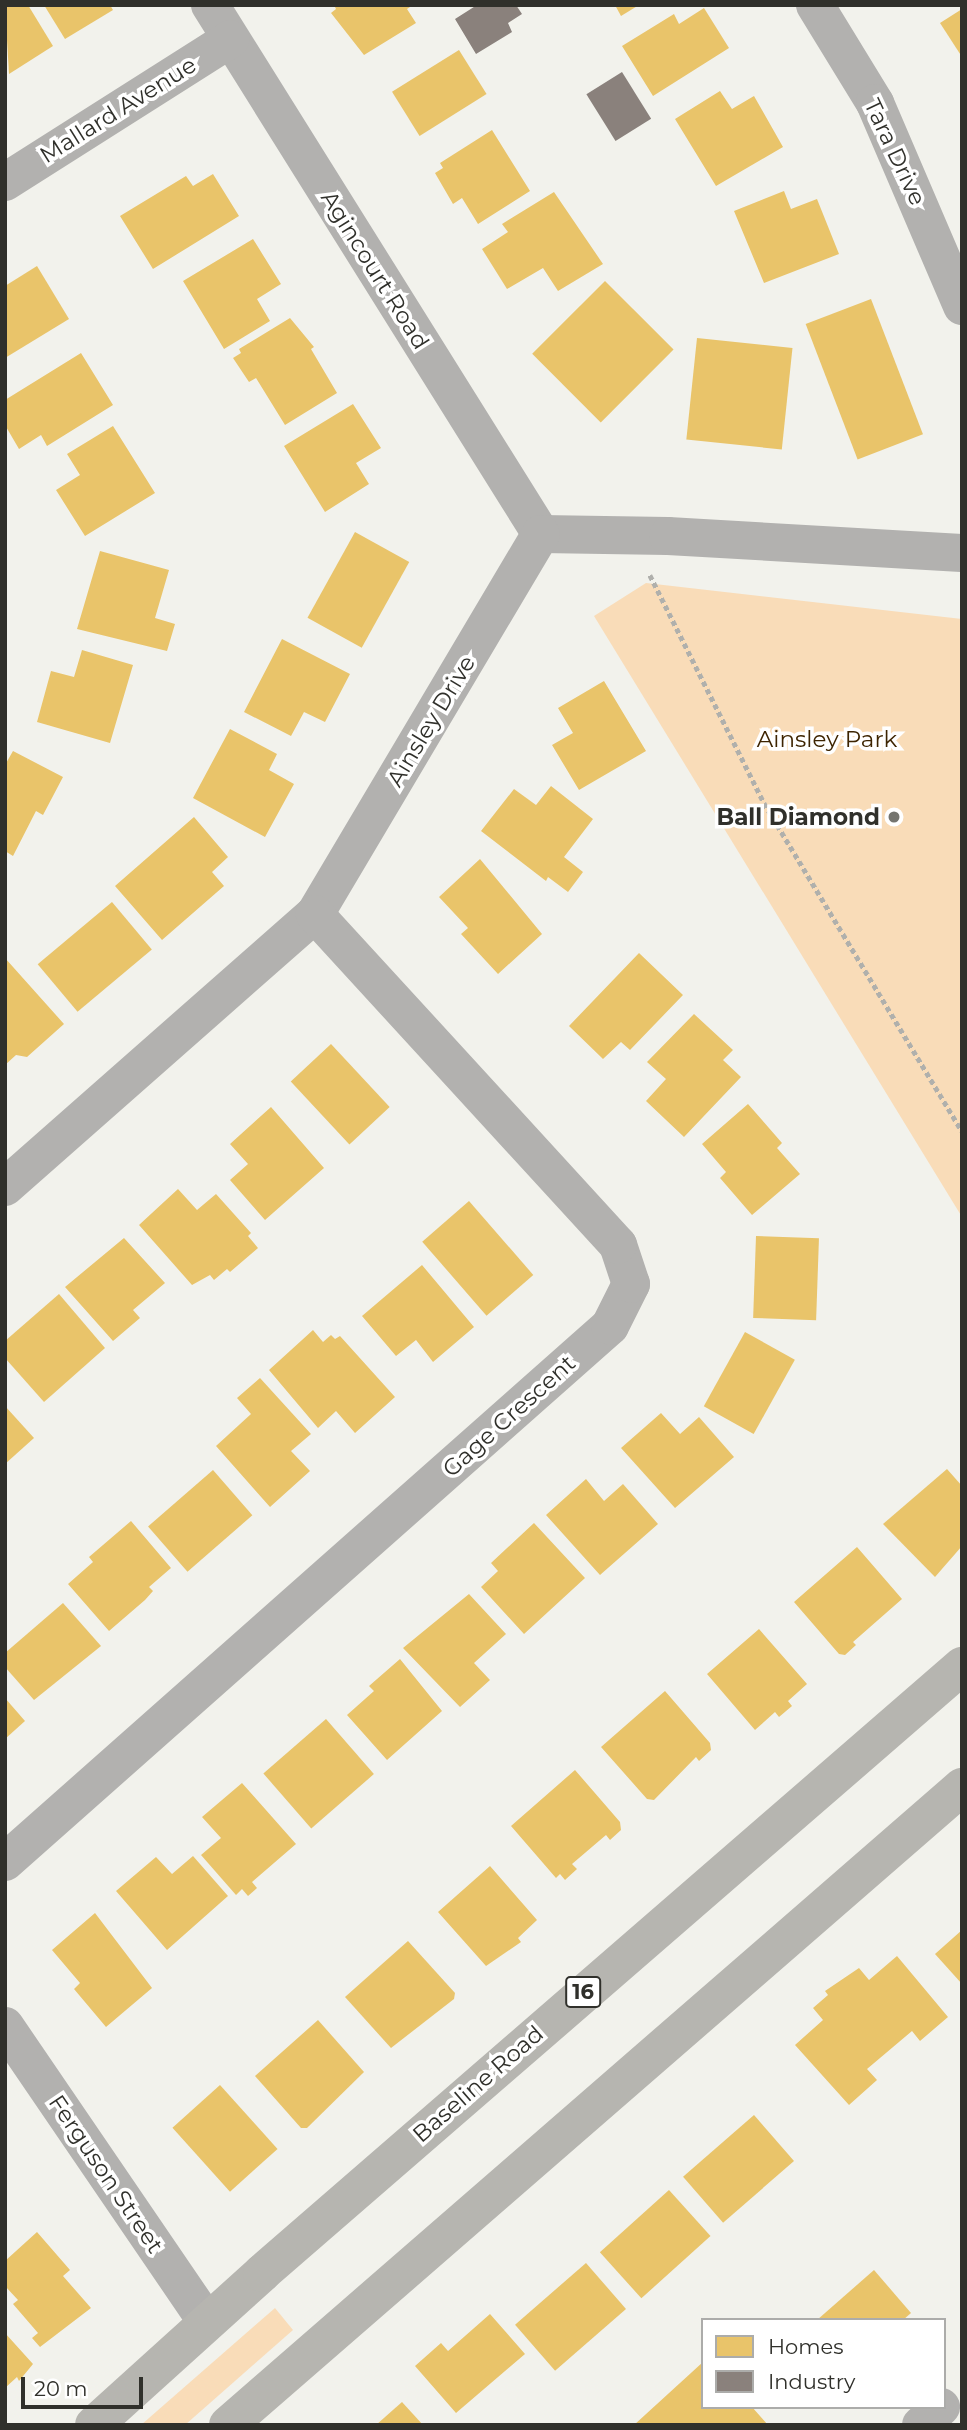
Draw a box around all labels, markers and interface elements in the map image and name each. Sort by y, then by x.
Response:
street label: Mallard Avenue [35,51,201,169]
street label: Tara Drive [858,94,932,210]
street label: Agincourt Road [315,186,435,354]
street label: Ainsley Drive [381,650,481,792]
park label: Ainsley Park [757,725,897,753]
place label: Ball Diamond [717,803,880,831]
marker: Ball Diamond [886,809,902,825]
street label: Gage Crescent [437,1349,581,1483]
road number: 16 [564,1974,602,2010]
street label: Baseline Road [407,2020,549,2148]
street label: Ferguson Street [43,2090,169,2258]
legend [701,2318,946,2409]
text: Homes [768,2334,843,2359]
scale bar [24,2364,147,2408]
text: Industry [768,2369,855,2394]
text: 20 m [34,2376,88,2401]

